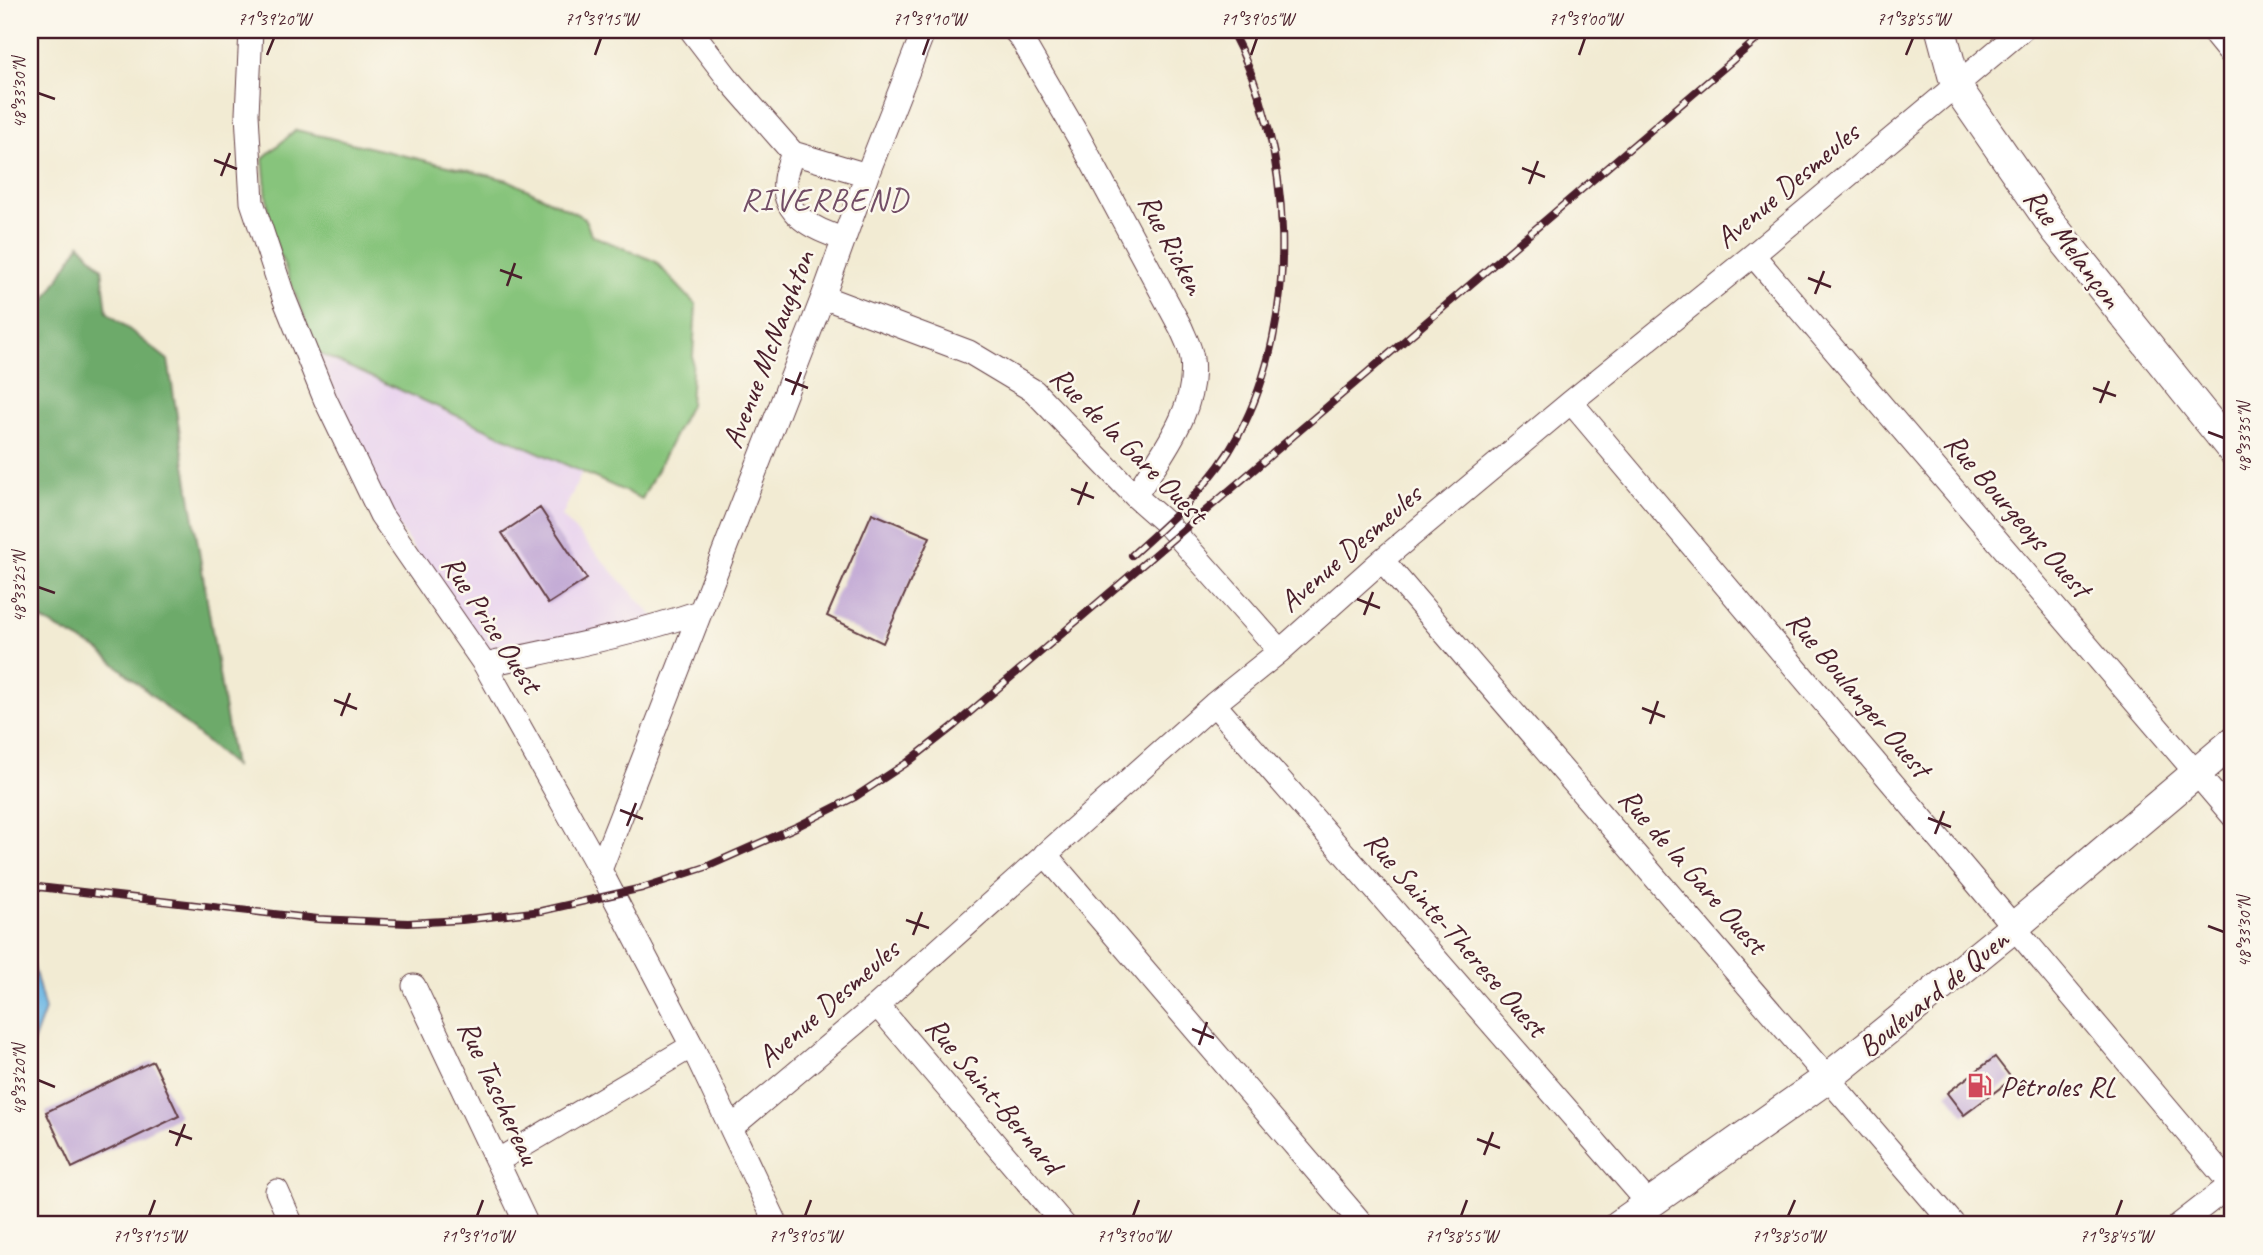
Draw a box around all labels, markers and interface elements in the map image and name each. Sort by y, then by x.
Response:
text: 71°39'20"W [237,8,314,30]
text: 71°39'15"W [564,8,641,30]
text: 71°39'10"W [892,8,969,30]
text: 71°39'05"W [1220,8,1297,30]
text: 71°39'00"W [1548,8,1625,30]
text: 71°38'55"W [1876,8,1953,30]
text: 48°33'30"N [8,54,30,128]
street label: Avenue Desmeules [1707,112,1869,256]
district label: RIVERBEND [741,179,910,220]
street label: Rue Melançon [2015,180,2132,317]
street label: Rue Ricken [1130,187,1215,302]
street label: Avenue McNaughton [713,243,824,453]
street label: Rue de la Gare Ouest [1042,358,1218,534]
text: 48°33'35"N [2233,399,2255,473]
street label: Rue Bourgeoys Ouest [1936,425,2103,608]
street label: Avenue Desmeules [1271,474,1431,620]
text: 48°33'25"N [8,548,30,622]
street label: Rue Price Ouest [433,548,552,703]
street label: Rue Boulanger Ouest [1778,603,1942,788]
street label: Rue de la Gare Ouest [1610,780,1778,964]
street label: Rue Sainte-Therese Ouest [1356,823,1558,1047]
text: 48°33'30"N [2233,893,2255,967]
street label: Boulevard de Quen [1850,920,2017,1065]
street label: Avenue Desmeules [749,929,909,1075]
street label: Rue Saint-Bernard [917,1009,1073,1184]
street label: Rue Taschereau [449,1014,550,1172]
text: 48°33'20"N [8,1041,30,1115]
place label: Pêtroles RL [2000,1067,2116,1105]
fuel station icon: Pêtroles RL [1966,1072,1994,1100]
text: 71°39'15"W [112,1225,189,1247]
text: 71°39'10"W [440,1225,517,1247]
text: 71°39'05"W [768,1225,845,1247]
text: 71°39'00"W [1096,1225,1173,1247]
text: 71°38'55"W [1424,1225,1501,1247]
text: 71°38'50"W [1751,1225,1828,1247]
text: 71°38'45"W [2079,1225,2156,1247]

